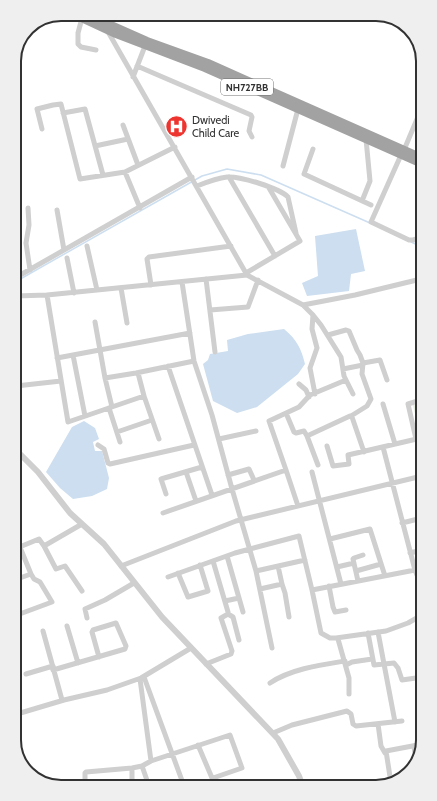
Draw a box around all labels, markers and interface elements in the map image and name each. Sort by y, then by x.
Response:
road number: NH727BB [221,79,273,95]
hospital icon: Dwivedi Child Care [163,113,189,139]
place label: Dwivedi Child Care [192,113,240,140]

